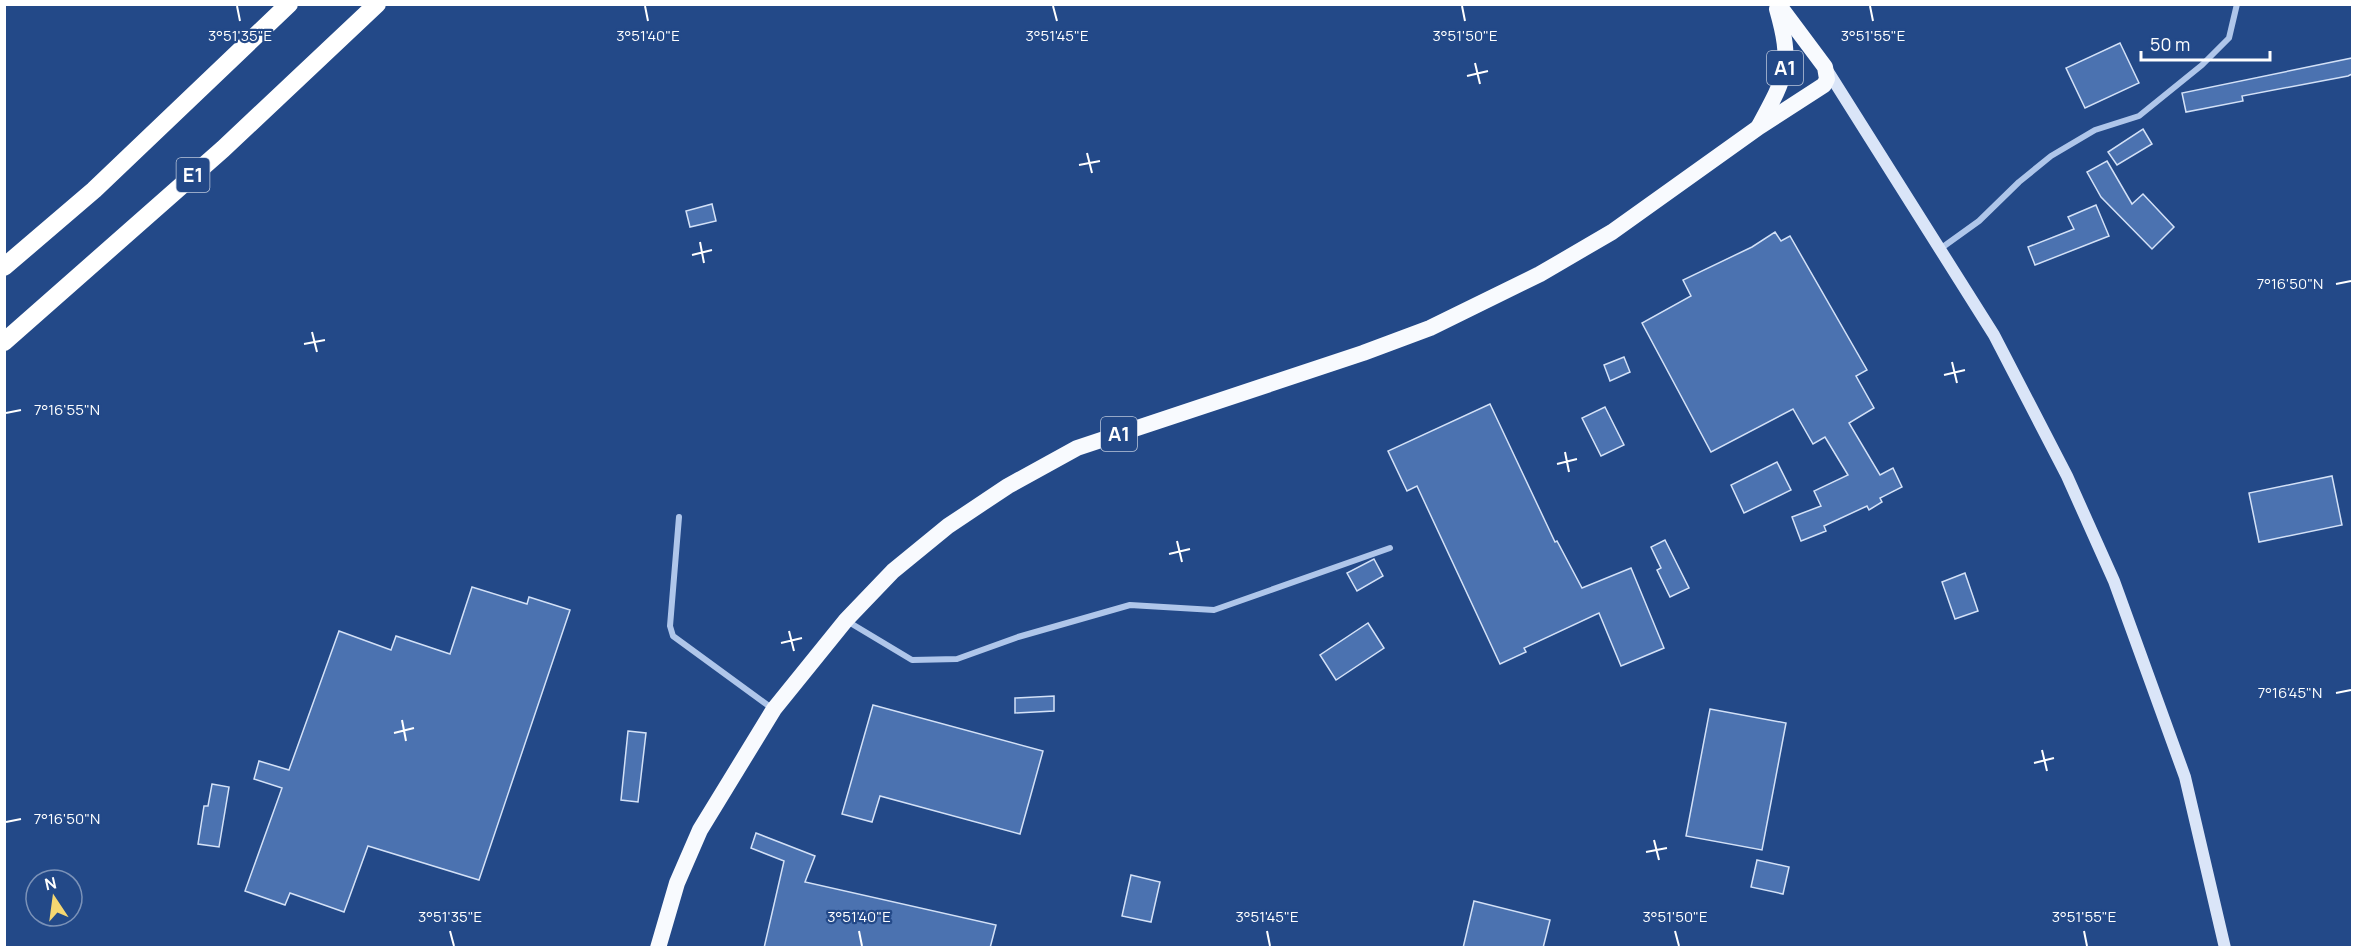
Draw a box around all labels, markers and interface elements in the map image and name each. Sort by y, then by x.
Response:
scale bar [2141,24,2270,62]
text: 3°51'35"E [208,25,272,46]
text: 3°51'40"E [616,25,680,46]
text: 3°51'45"E [1026,25,1088,46]
text: 3°51'50"E [1432,25,1498,46]
text: 3°51'55"E [1841,25,1905,46]
text: 50 m [2150,32,2190,56]
road number: A1 [1767,51,1803,85]
road number: E1 [176,158,210,192]
text: 7°16'50"N [2257,273,2323,294]
text: 7°16'55"N [34,399,100,420]
road number: A1 [1101,417,1137,451]
text: 7°16'45"N [2258,682,2322,703]
text: 7°16'50"N [34,808,100,829]
north arrow [24,868,84,928]
text: N [43,871,59,895]
text: 3°51'35"E [418,906,482,927]
text: 3°51'40"E [827,906,891,927]
text: 3°51'45"E [1236,906,1298,927]
text: 3°51'50"E [1642,906,1708,927]
text: 3°51'55"E [2052,906,2116,927]

